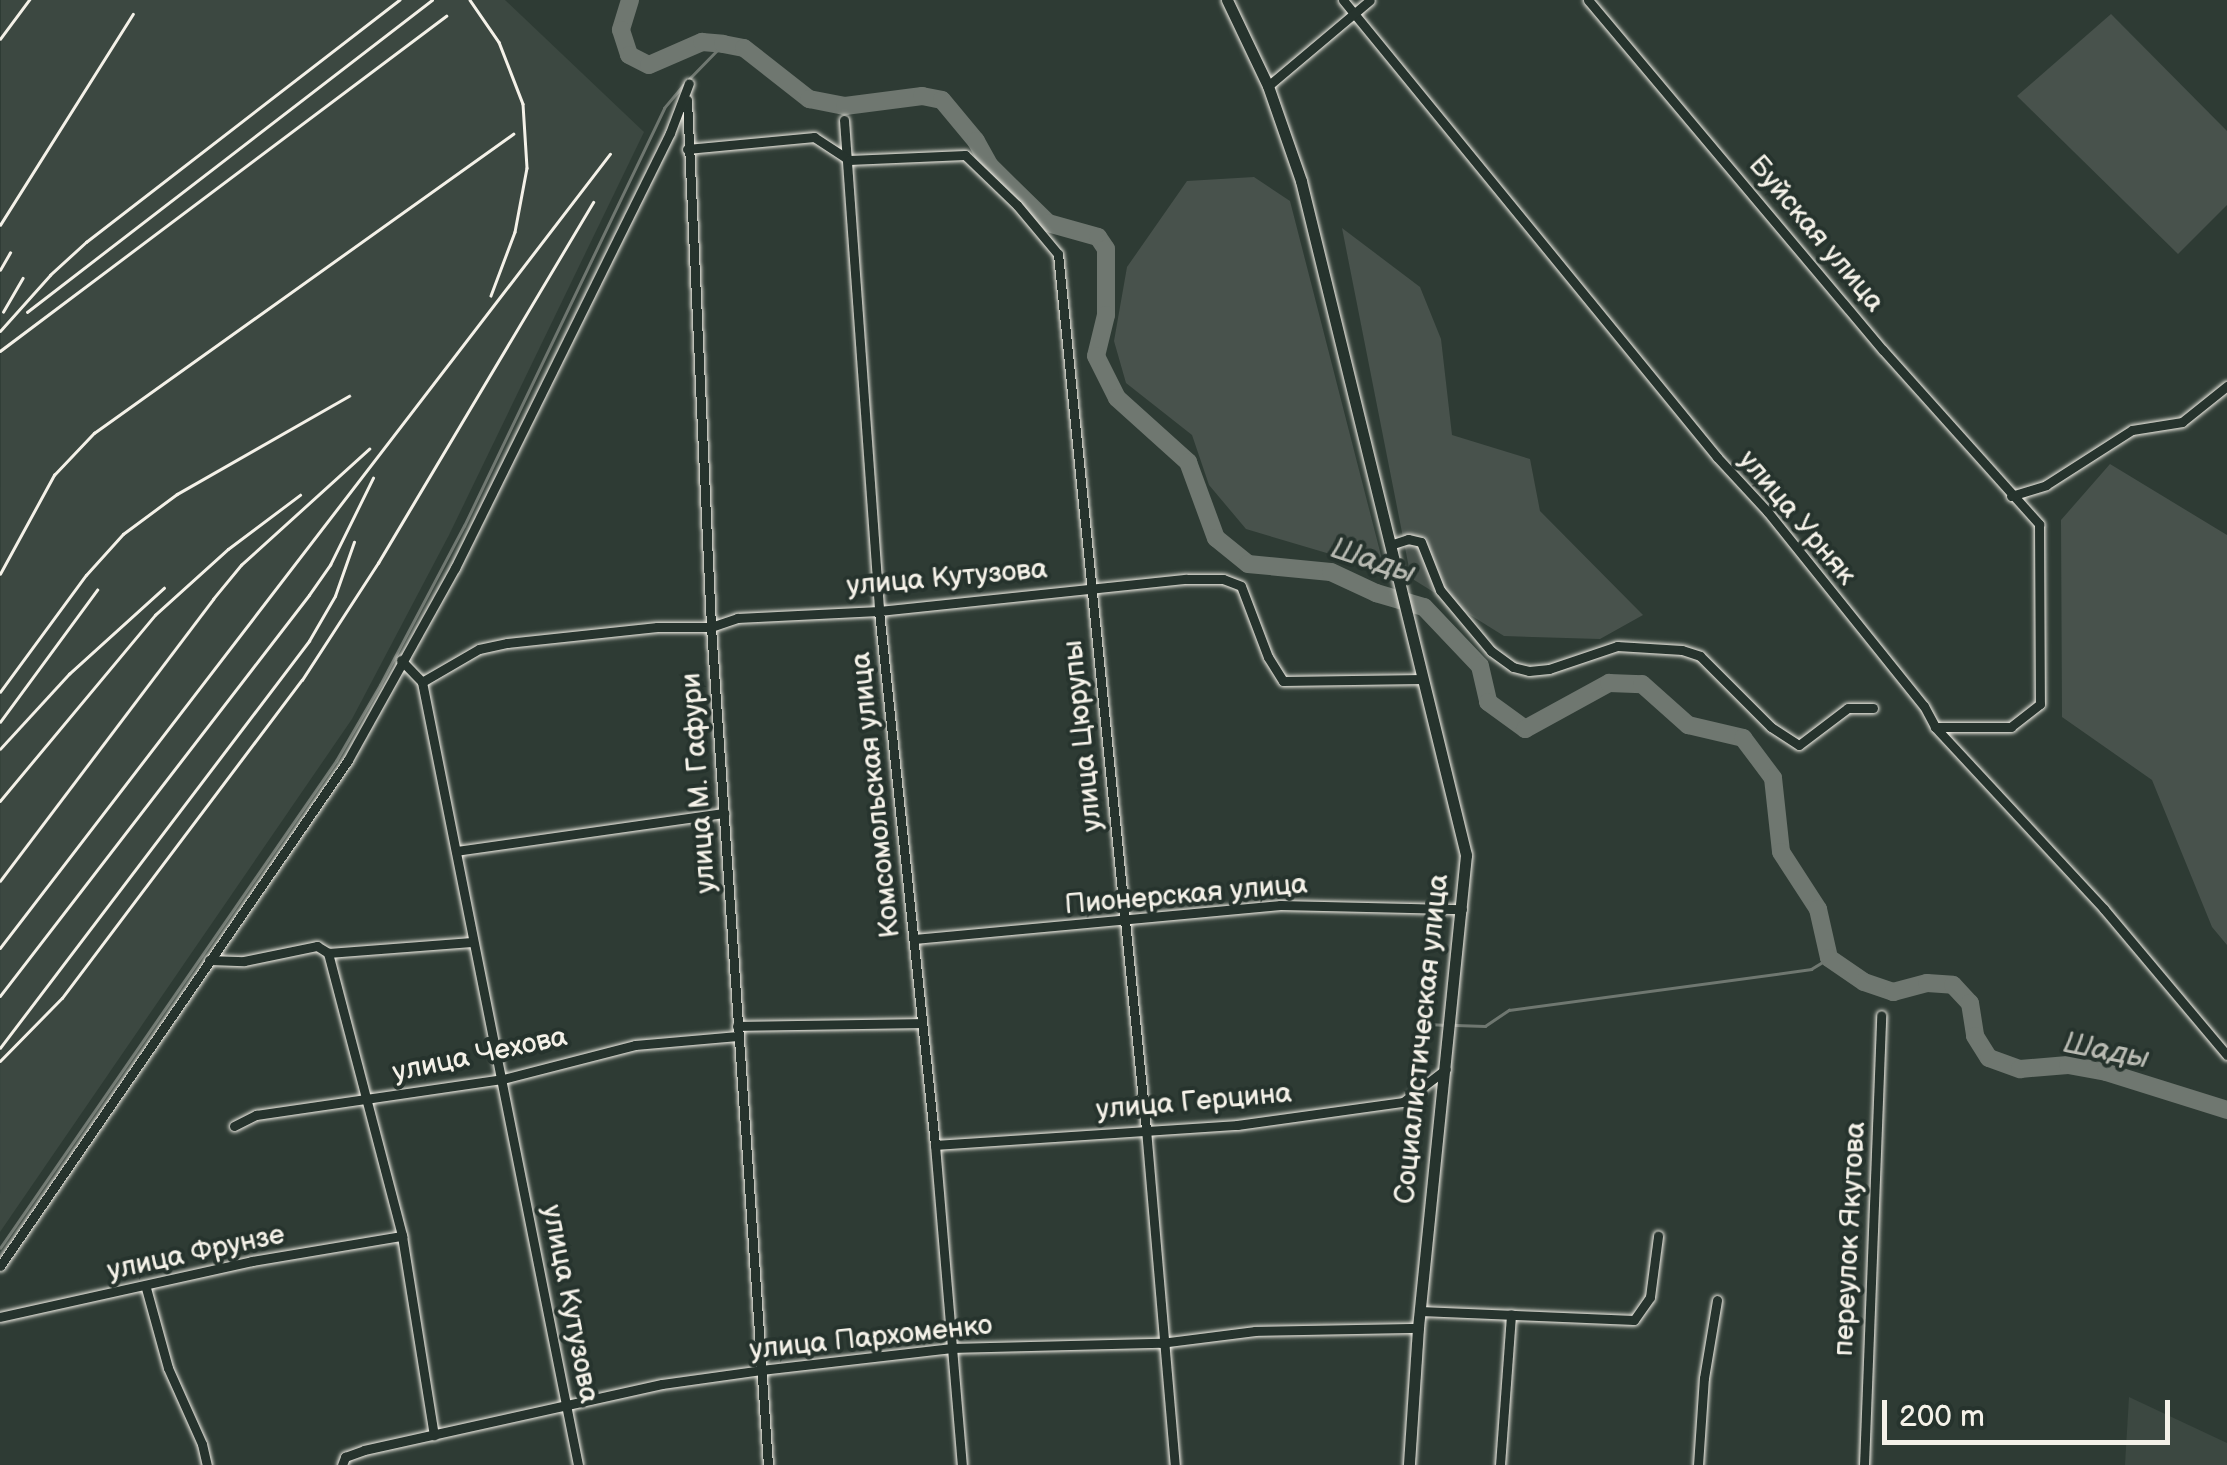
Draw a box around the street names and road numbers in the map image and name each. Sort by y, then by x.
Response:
street label: Буйская улица [1741,149,1891,319]
street label: улица Урняк [1731,444,1863,592]
street label: улица Кутузова [845,552,1049,604]
street label: улица Цюрупы [1056,639,1110,833]
street label: Комсомольская улица [844,650,908,940]
street label: улица М. Гафури [675,671,723,895]
street label: Пионерская улица [1063,868,1309,922]
street label: Социалистическая улица [1388,872,1456,1206]
street label: улица Чехова [390,1020,570,1090]
street label: улица Герцина [1095,1077,1293,1127]
street label: переулок Якутова [1827,1121,1873,1357]
street label: улица Кутузова [534,1202,606,1406]
street label: улица Фрунзе [104,1218,288,1288]
street label: улица Пархоменко [748,1309,994,1367]

